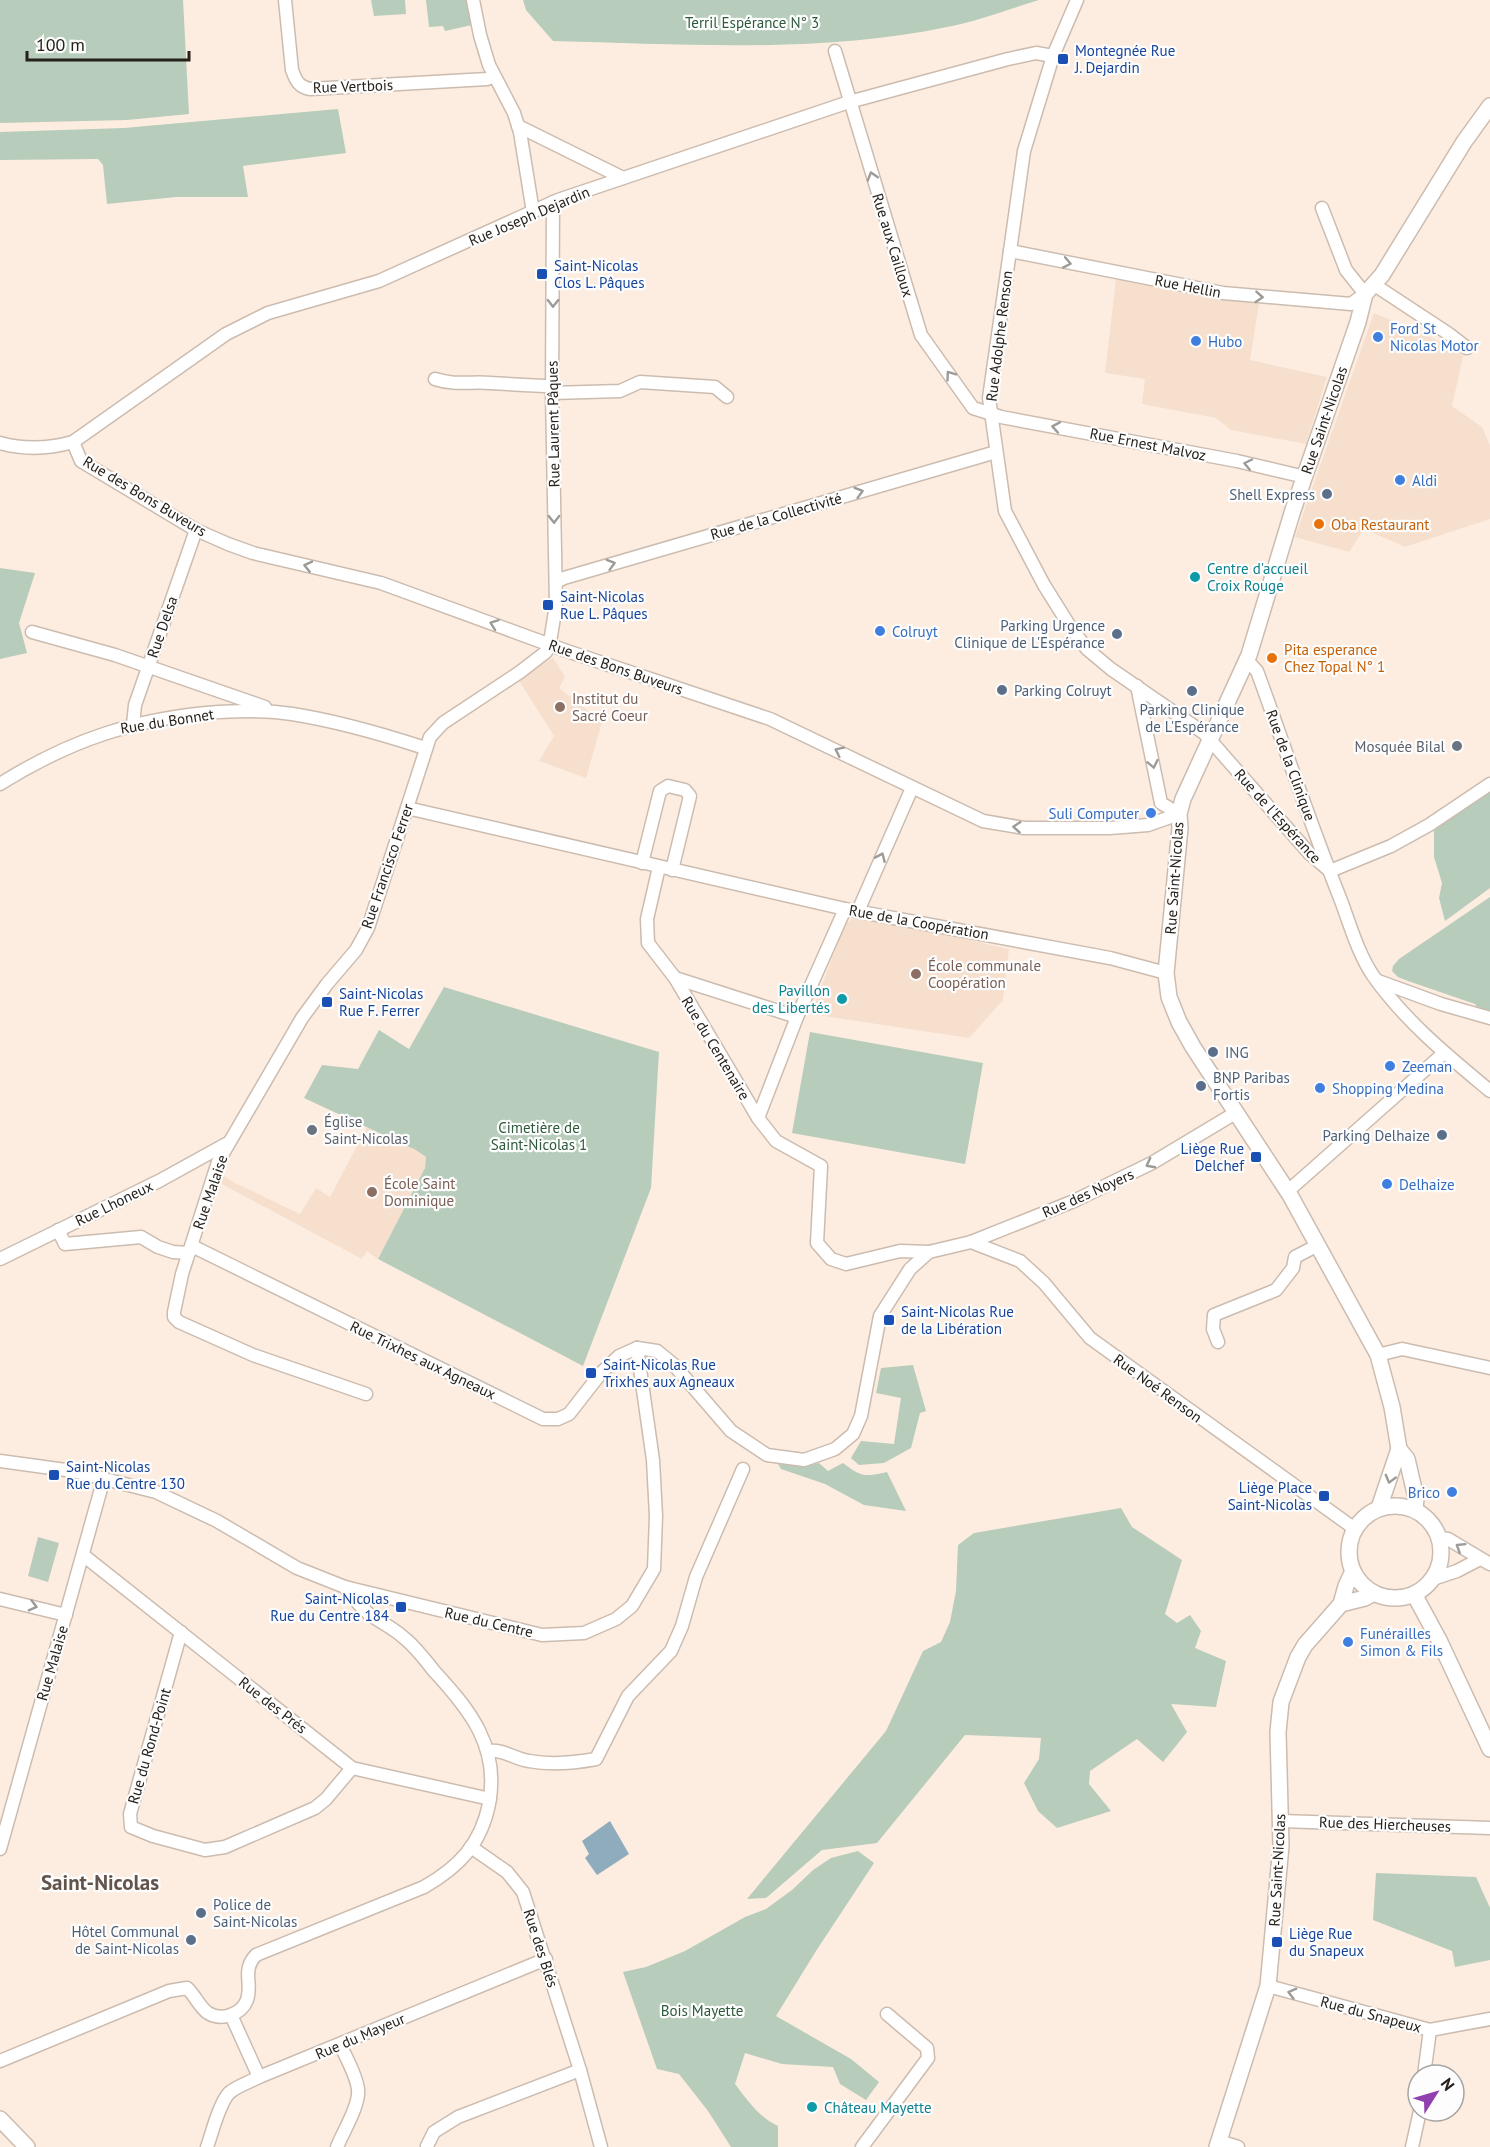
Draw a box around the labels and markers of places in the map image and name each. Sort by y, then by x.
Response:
place label: Montegnée Rue J. Dejardin [1074,41,1175,77]
marker: Montegnée Rue J. Dejardin [1056,52,1070,66]
place label: Saint-Nicolas Clos L. Pâques [554,256,644,292]
marker: Saint-Nicolas Clos L. Pâques [535,267,549,281]
place label: Ford St Nicolas Motor [1390,319,1479,355]
marker: Ford St Nicolas Motor [1371,330,1385,344]
place label: Hubo [1208,332,1242,351]
marker: Hubo [1189,334,1203,348]
place label: Aldi [1412,471,1437,490]
marker: Aldi [1393,473,1407,487]
place label: Shell Express [1229,485,1315,504]
marker: Shell Express [1320,487,1334,501]
place label: Oba Restaurant [1331,515,1429,534]
marker: Oba Restaurant [1312,517,1326,531]
place label: Centre d'accueil Croix Rouge [1207,559,1308,595]
marker: Centre d'accueil Croix Rouge [1188,570,1202,584]
place label: Saint-Nicolas Rue L. Pâques [560,587,648,623]
marker: Saint-Nicolas Rue L. Pâques [541,598,555,612]
place label: Parking Urgence Clinique de L'Espérance [954,616,1105,652]
place label: Colruyt [892,622,938,641]
marker: Colruyt [873,624,887,638]
marker: Parking Urgence Clinique de L'Espérance [1110,627,1124,641]
place label: Pita esperance Chez Topal N° 1 [1284,640,1385,676]
marker: Pita esperance Chez Topal N° 1 [1265,651,1279,665]
place label: Parking Colruyt [1014,681,1112,700]
marker: Parking Colruyt [995,683,1009,697]
marker: Parking Clinique de L'Espérance [1185,684,1199,698]
place label: Institut du Sacré Coeur [572,689,648,725]
marker: Institut du Sacré Coeur [553,700,567,714]
place label: Parking Clinique de L'Espérance [1140,700,1244,736]
place label: Mosquée Bilal [1355,737,1446,756]
marker: Mosquée Bilal [1450,739,1464,753]
place label: Suli Computer [1048,804,1139,823]
marker: Suli Computer [1144,806,1158,820]
place label: École communale Coopération [928,956,1041,992]
marker: École communale Coopération [909,967,923,981]
place label: Pavillon des Libertés [752,981,830,1017]
place label: Saint-Nicolas Rue F. Ferrer [339,984,423,1020]
marker: Pavillon des Libertés [835,992,849,1006]
marker: Saint-Nicolas Rue F. Ferrer [320,995,334,1009]
place label: ING [1225,1043,1249,1062]
marker: ING [1206,1045,1220,1059]
place label: Zeeman [1402,1057,1452,1076]
marker: Zeeman [1383,1059,1397,1073]
place label: BNP Paribas Fortis [1213,1068,1290,1104]
marker: BNP Paribas Fortis [1194,1079,1208,1093]
place label: Shopping Medina [1332,1079,1444,1098]
marker: Shopping Medina [1313,1081,1327,1095]
place label: Église Saint-Nicolas [324,1112,408,1148]
marker: Église Saint-Nicolas [305,1123,319,1137]
place label: Parking Delhaize [1323,1126,1430,1145]
marker: Parking Delhaize [1435,1128,1449,1142]
place label: Liège Rue Delchef [1181,1139,1245,1175]
marker: Liège Rue Delchef [1249,1150,1263,1164]
place label: École Saint Dominique [384,1174,455,1210]
place label: Delhaize [1399,1175,1455,1194]
marker: Delhaize [1380,1177,1394,1191]
marker: École Saint Dominique [365,1185,379,1199]
place label: Saint-Nicolas Rue de la Libération [901,1302,1014,1338]
marker: Saint-Nicolas Rue de la Libération [882,1313,896,1327]
place label: Saint-Nicolas Rue Trixhes aux Agneaux [603,1355,735,1391]
marker: Saint-Nicolas Rue Trixhes aux Agneaux [584,1366,598,1380]
place label: Saint-Nicolas Rue du Centre 130 [66,1457,185,1493]
marker: Saint-Nicolas Rue du Centre 130 [47,1468,61,1482]
place label: Liège Place Saint-Nicolas [1228,1478,1312,1514]
place label: Brico [1408,1483,1440,1502]
marker: Brico [1445,1485,1459,1499]
marker: Liège Place Saint-Nicolas [1317,1489,1331,1503]
place label: Saint-Nicolas Rue du Centre 184 [270,1589,389,1625]
marker: Saint-Nicolas Rue du Centre 184 [394,1600,408,1614]
place label: Funérailles Simon & Fils [1360,1624,1443,1660]
marker: Funérailles Simon & Fils [1341,1635,1355,1649]
place label: Police de Saint-Nicolas [213,1895,297,1931]
marker: Police de Saint-Nicolas [194,1906,208,1920]
place label: Hôtel Communal de Saint-Nicolas [71,1922,180,1958]
place label: Liège Rue du Snapeux [1289,1924,1365,1960]
marker: Hôtel Communal de Saint-Nicolas [184,1933,198,1947]
marker: Liège Rue du Snapeux [1270,1935,1284,1949]
place label: Château Mayette [824,2098,932,2117]
marker: Château Mayette [805,2100,819,2114]

